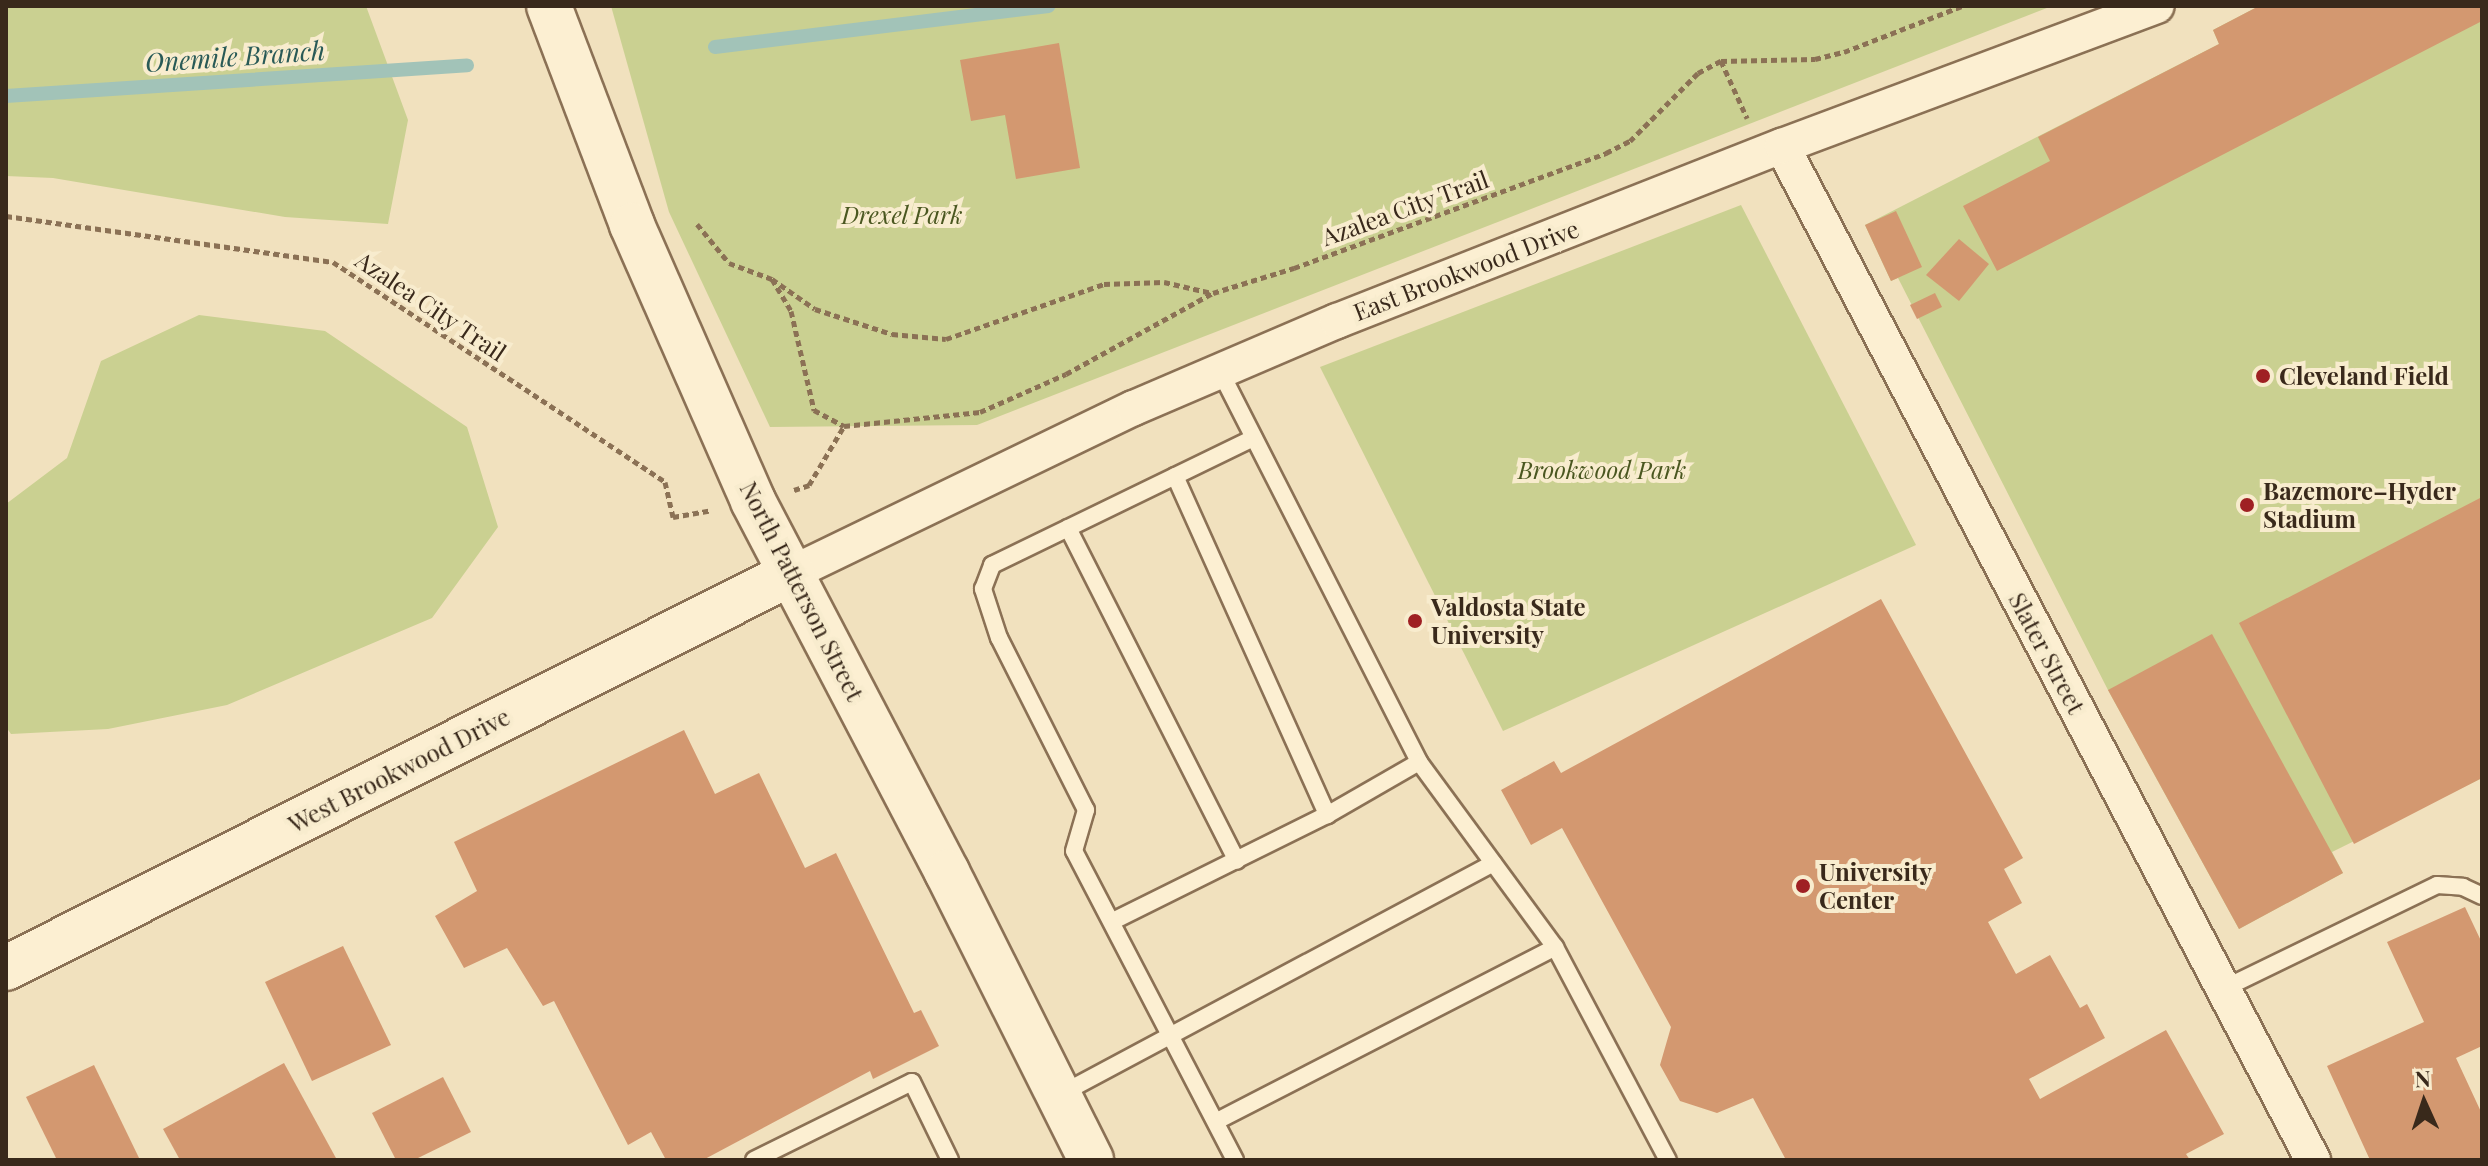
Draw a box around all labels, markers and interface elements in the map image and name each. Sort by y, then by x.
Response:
water label: Onemile Branch [144,34,326,78]
street label: Azalea City Trail [1317,164,1493,252]
park label: Drexel Park [841,201,963,229]
street label: East Brookwood Drive [1349,214,1583,326]
street label: Azalea City Trail [350,245,512,367]
place label: Cleveland Field [2279,362,2449,390]
marker: Cleveland Field [2254,367,2272,385]
park label: Brookwood Park [1518,456,1686,484]
street label: North Patterson Street [734,477,870,705]
place label: Bazemore–Hyder Stadium [2263,477,2456,533]
marker: Bazemore–Hyder Stadium [2238,496,2256,514]
street label: Slater Street [2003,587,2091,719]
place label: Valdosta State University [1431,593,1586,649]
marker: Valdosta State University [1406,612,1424,630]
street label: West Brookwood Drive [283,702,515,838]
place label: University Center [1819,858,1932,914]
marker: University Center [1794,877,1812,895]
north arrow [2384,1062,2464,1142]
text: N [2414,1063,2431,1093]

